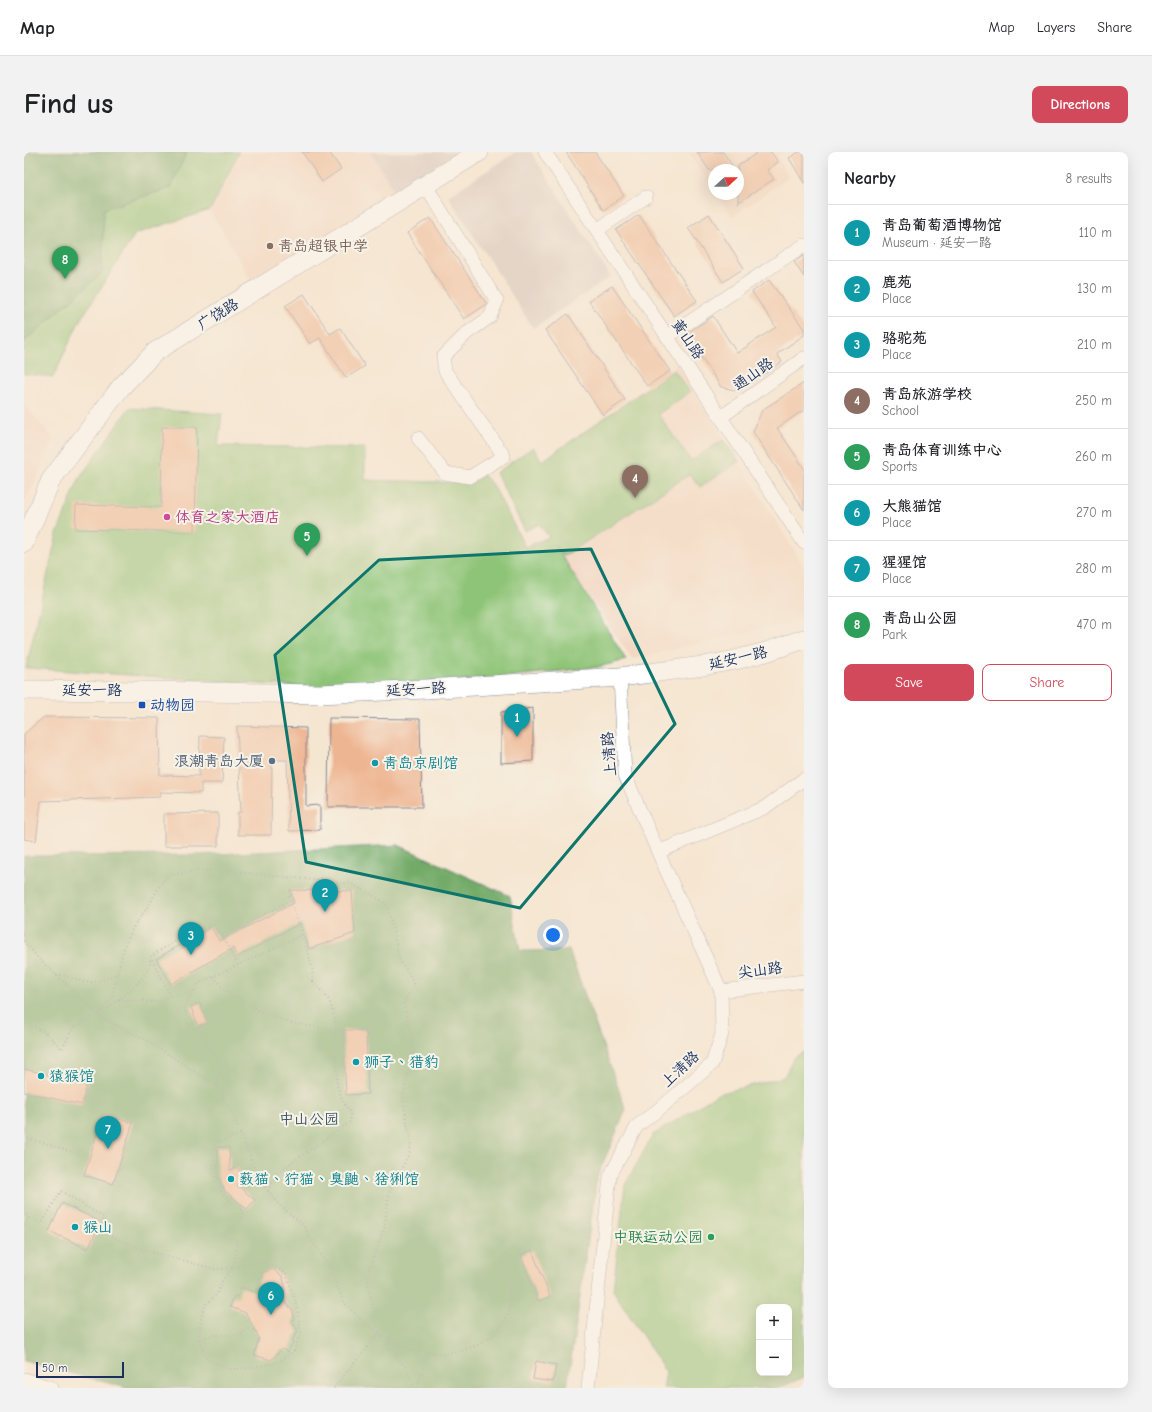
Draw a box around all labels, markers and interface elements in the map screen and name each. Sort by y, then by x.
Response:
text: Map [20,17,55,39]
text: Map [988,19,1015,36]
text: Layers [1037,19,1075,36]
text: Share [1097,19,1132,36]
button: Directions [1032,86,1128,123]
text: Find us [24,88,113,120]
north arrow [708,164,744,200]
text: Nearby [844,169,895,188]
text: 8 results [1066,171,1112,186]
text: 青岛葡萄酒博物馆 [882,216,1002,234]
text: 1 [854,225,860,240]
text: 110 m [1079,225,1112,240]
text: Museum · 延安一路 [882,235,992,250]
place label: 青岛超银中学 [278,237,368,255]
marker: 青岛超银中学 [265,241,275,251]
pin: 8 [52,246,78,279]
text: 鹿苑 [882,273,912,291]
text: 2 [854,281,860,296]
text: 130 m [1077,281,1112,296]
text: Place [882,291,912,306]
street label: 广饶路 [194,294,242,334]
street label: 黄山路 [668,315,708,363]
text: 骆驼苑 [882,329,927,347]
text: 3 [854,337,860,352]
text: 210 m [1077,337,1112,352]
text: Place [882,347,912,362]
street label: 通山路 [729,354,777,394]
text: 青岛旅游学校 [882,385,972,403]
text: 4 [854,393,860,408]
text: 250 m [1075,393,1112,408]
text: School [882,403,919,418]
text: 青岛体育训练中心 [882,441,1002,459]
text: 5 [854,449,860,464]
text: 260 m [1075,449,1112,464]
text: Sports [882,459,917,474]
pin: 4 [622,465,648,498]
text: 大熊猫馆 [882,497,942,515]
text: 6 [854,505,860,520]
text: 270 m [1076,505,1112,520]
place label: 体育之家大酒店 [175,508,280,526]
marker: 体育之家大酒店 [162,512,172,522]
text: Place [882,515,912,530]
pin: 5 [294,523,320,556]
text: 猩猩馆 [882,553,927,571]
text: 7 [854,561,860,576]
text: 280 m [1075,561,1112,576]
text: Place [882,571,912,586]
text: 青岛山公园 [882,609,957,627]
text: 8 [854,617,860,632]
text: 470 m [1077,617,1112,632]
text: Park [882,627,907,642]
street label: 延安一路 [707,642,769,674]
button: Save [844,664,974,701]
button: Share [982,664,1112,701]
street label: 延安一路 [386,678,446,700]
street label: 延安一路 [62,681,122,699]
place label: 动物园 [150,696,195,714]
marker: 动物园 [137,700,147,710]
pin: 1 [504,704,530,737]
street label: 上清路 [598,731,620,777]
place label: 浪潮青岛大厦 [174,752,264,770]
place label: 青岛京剧馆 [383,754,458,772]
marker: 浪潮青岛大厦 [267,756,277,766]
marker: 青岛京剧馆 [370,758,380,768]
pin: 2 [312,879,338,912]
pin: 3 [178,922,204,955]
your location [543,925,563,945]
street label: 尖山路 [737,958,783,982]
street label: 上清路 [657,1047,703,1091]
place label: 狮子、猎豹 [364,1053,439,1071]
marker: 狮子、猎豹 [351,1057,361,1067]
place label: 猿猴馆 [49,1067,94,1085]
marker: 猿猴馆 [36,1071,46,1081]
park label: 中山公园 [279,1110,339,1128]
pin: 7 [95,1116,121,1149]
place label: 薮猫、狞猫、臭鼬、猞猁馆 [239,1170,419,1188]
marker: 薮猫、狞猫、臭鼬、猞猁馆 [226,1174,236,1184]
place label: 猴山 [83,1218,113,1236]
marker: 猴山 [70,1222,80,1232]
place label: 中联运动公园 [613,1228,703,1246]
marker: 中联运动公园 [706,1232,716,1242]
pin: 6 [258,1282,284,1315]
map controls [756,1304,792,1376]
button: + [756,1304,792,1340]
button: − [756,1340,792,1376]
scale bar [36,1360,124,1379]
text: 50 m [42,1362,67,1375]

